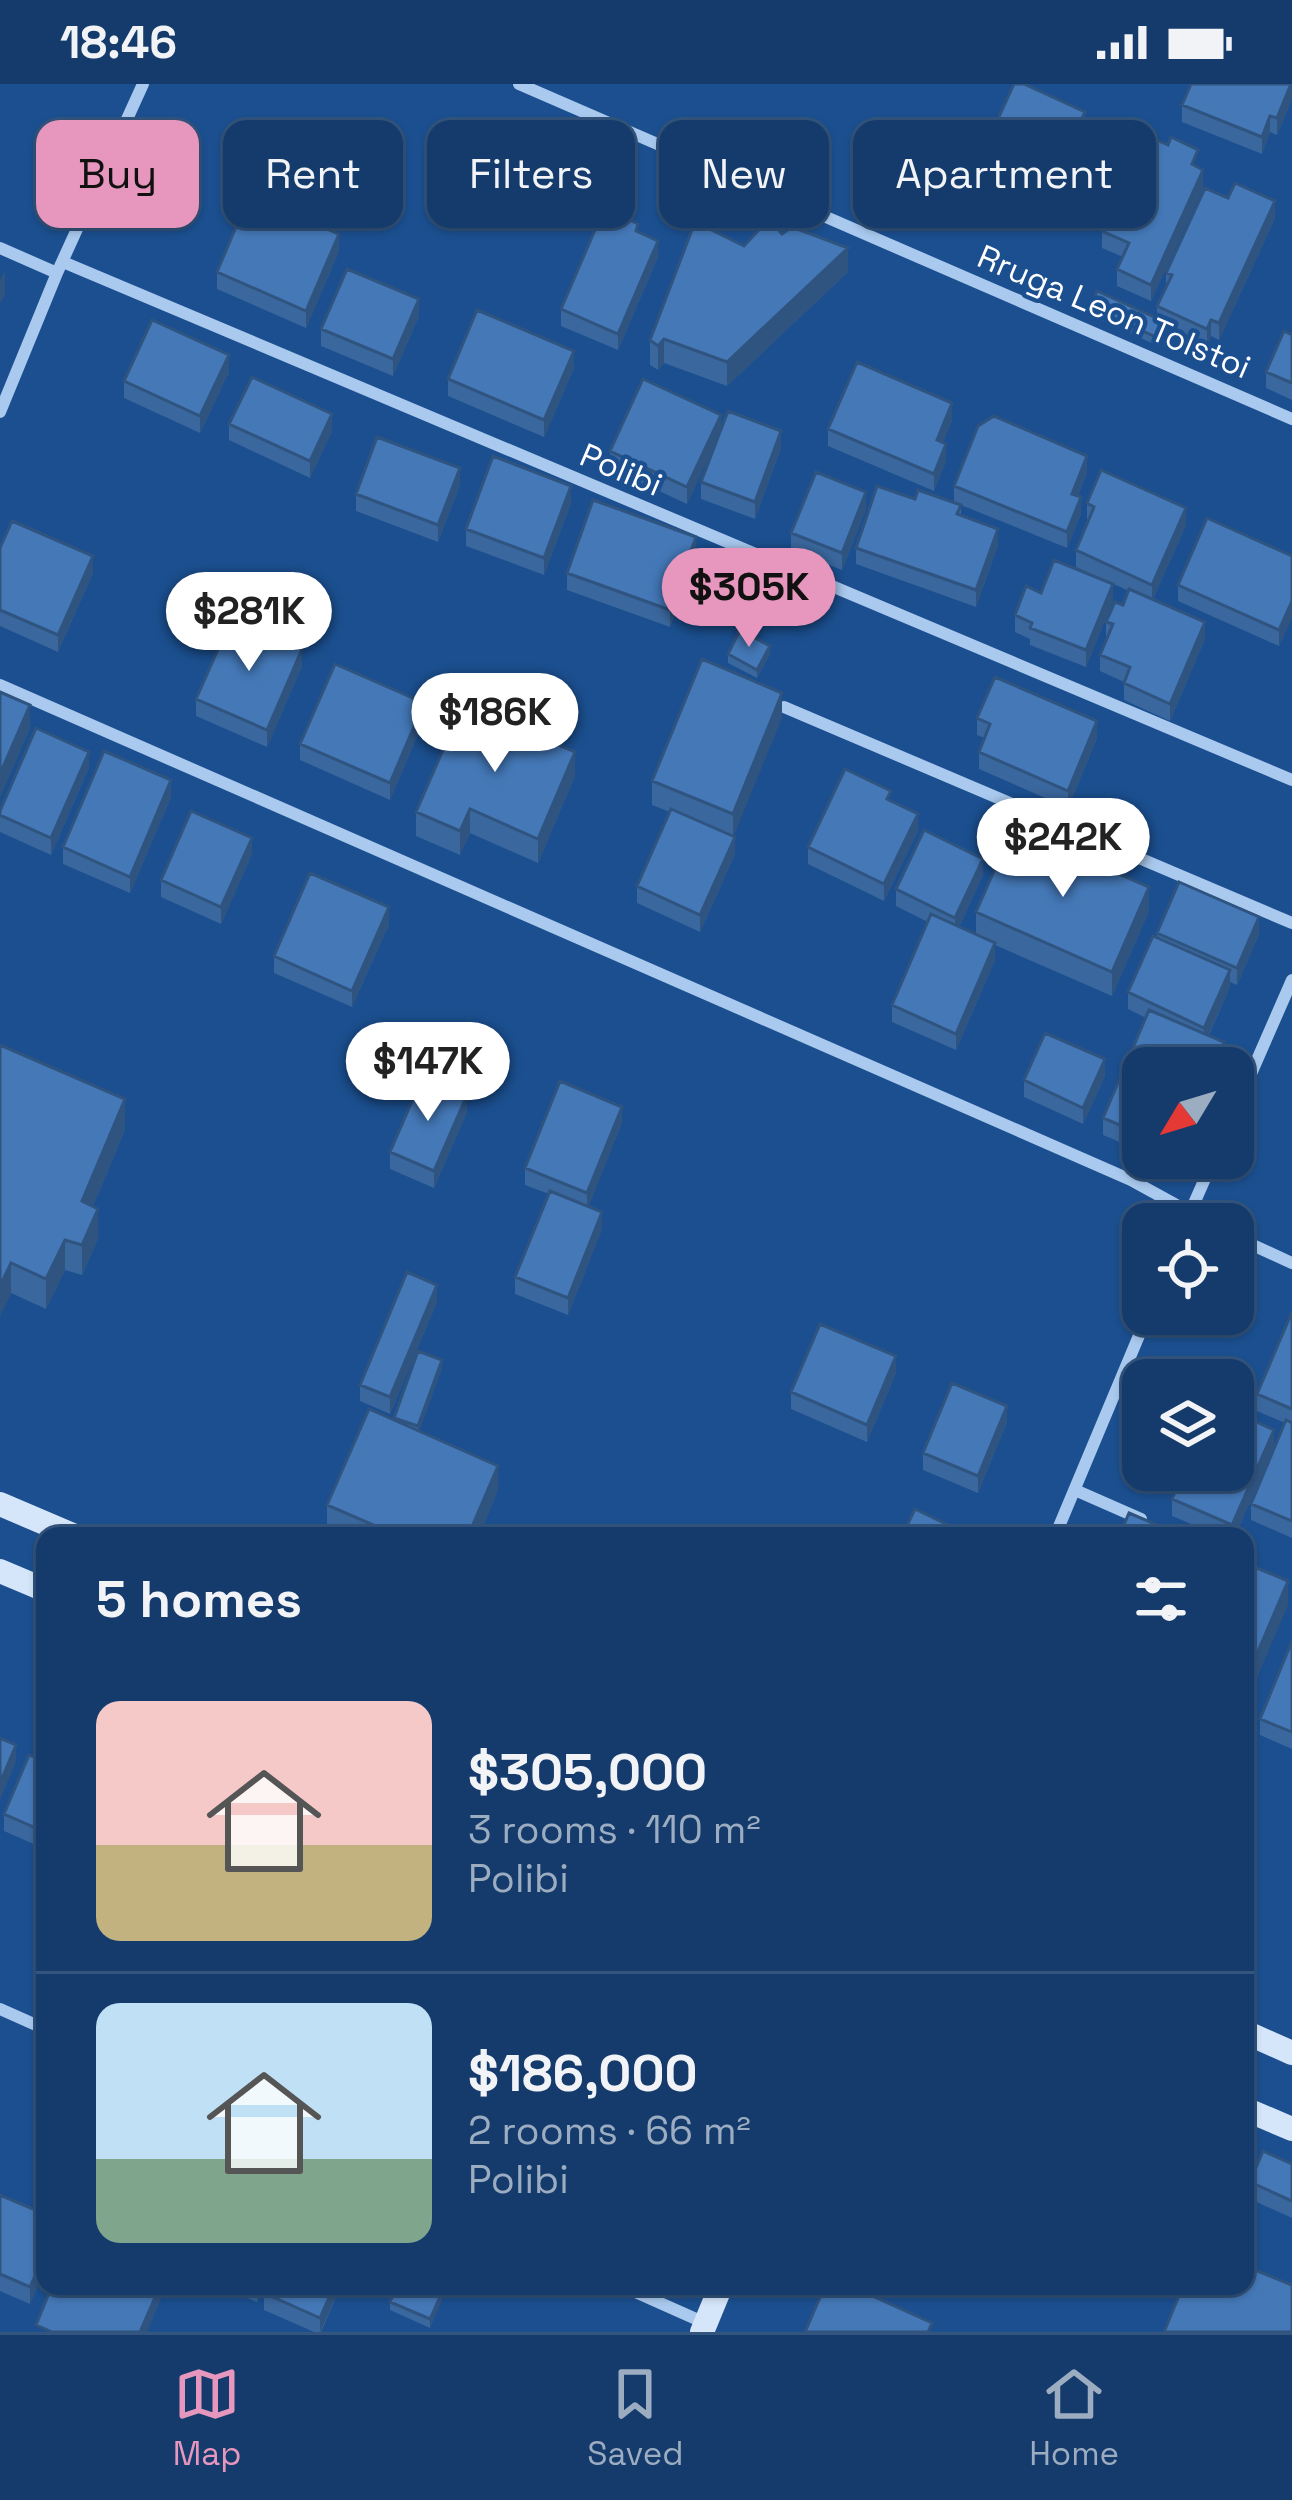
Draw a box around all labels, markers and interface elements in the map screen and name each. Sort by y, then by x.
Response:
text: 18:46 [60,14,177,71]
chip: Buy [36,120,199,228]
chip: Rent [223,120,403,228]
chip: Filters [427,120,635,228]
chip: New [659,120,829,228]
chip: Apartment [853,120,1156,228]
street label: Rruga Leon Tolstoi [971,236,1257,388]
street label: Polibi [574,434,668,506]
pin: $305K [665,548,833,650]
text: $305K [689,562,809,611]
pin: $281K [165,572,333,674]
text: $281K [193,586,305,635]
pin: $186K [411,673,579,775]
text: $186K [438,687,552,736]
pin: $242K [979,798,1147,900]
text: $242K [1004,812,1122,861]
pin: $147K [344,1022,512,1124]
text: $147K [373,1036,483,1085]
north arrow [1122,1047,1254,1179]
map controls [1122,1047,1254,1491]
button: locate [1122,1203,1254,1335]
button: layers [1122,1359,1254,1491]
icon: filters [1128,1566,1194,1632]
text: 5 homes [96,1567,302,1632]
text: $305,000 [468,1740,707,1805]
icon: home [192,1749,336,1893]
text: 3 rooms · 110 m² [468,1805,761,1854]
text: Polibi [468,1854,569,1903]
text: $186,000 [468,2041,698,2106]
icon: home [192,2051,336,2195]
text: 2 rooms · 66 m² [468,2106,751,2155]
text: Polibi [468,2155,569,2204]
tab: Map [173,2361,242,2475]
tab: Saved [587,2361,684,2475]
tab: Home [1029,2361,1119,2475]

